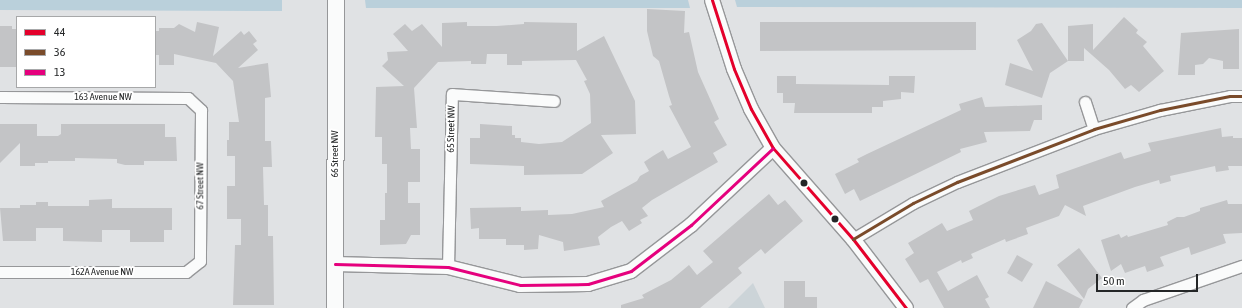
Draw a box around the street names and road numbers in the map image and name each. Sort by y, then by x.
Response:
street label: 163 Avenue NW [74,91,132,103]
street label: 65 Street NW [445,105,457,153]
street label: 66 Street NW [329,130,341,178]
street label: 67 Street NW [194,162,206,210]
street label: 162A Avenue NW [71,266,133,278]

